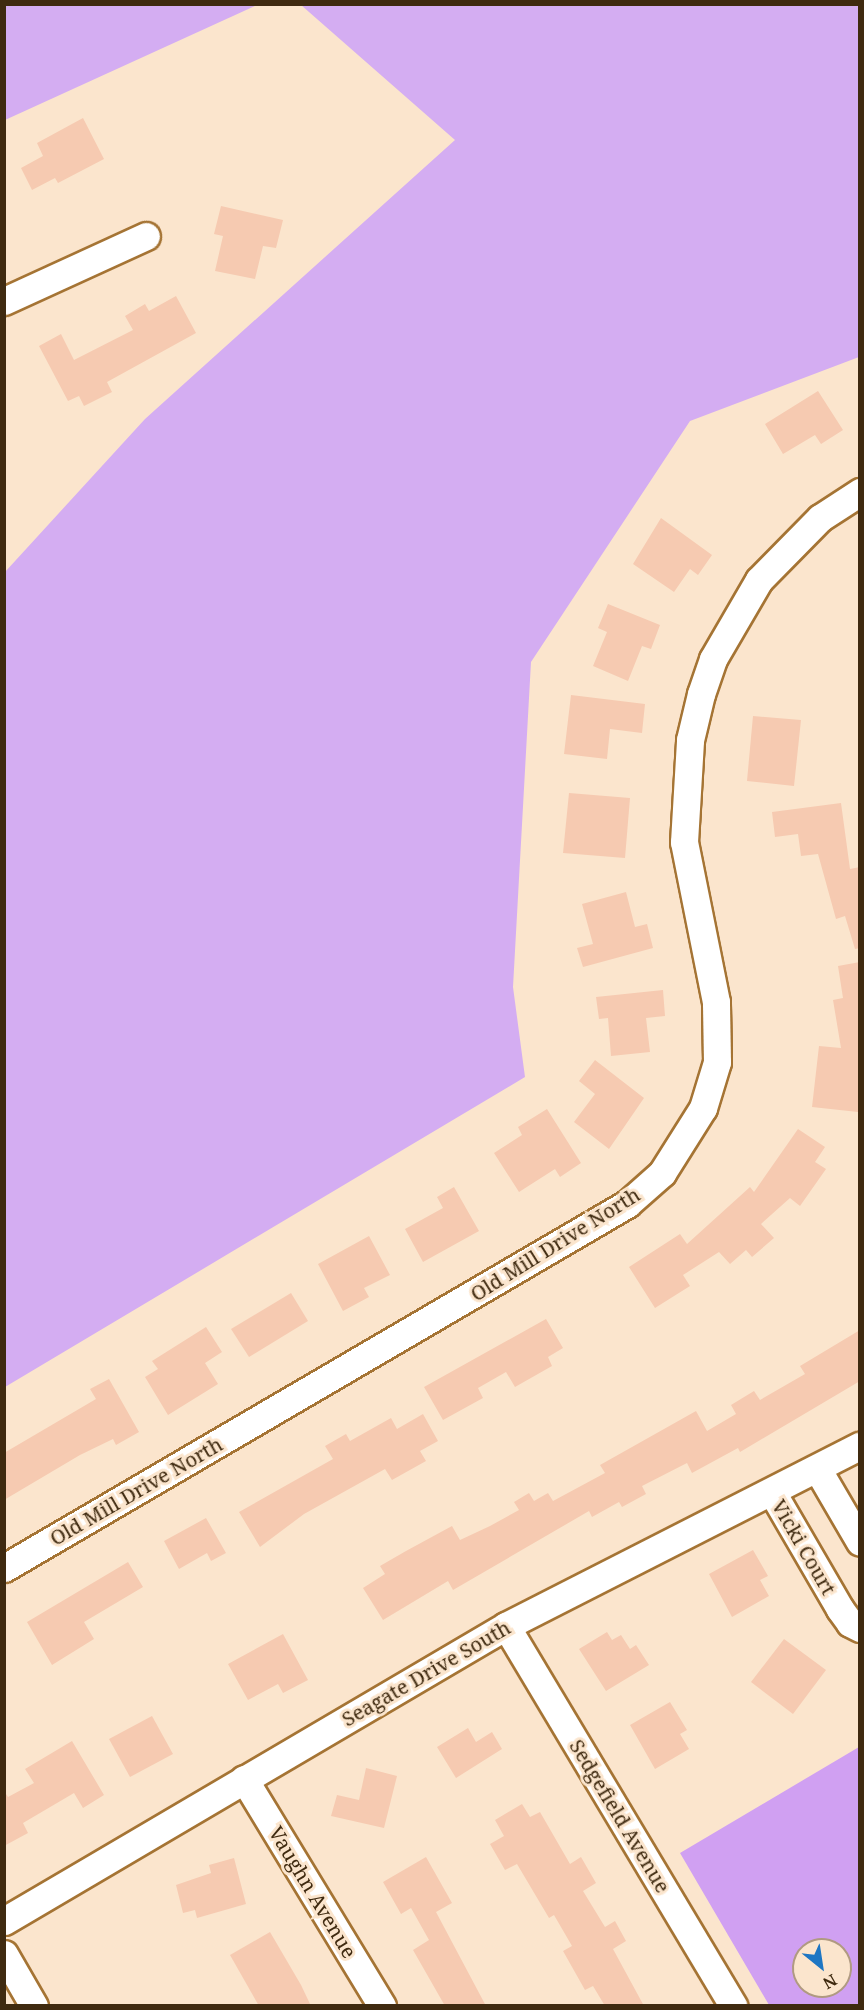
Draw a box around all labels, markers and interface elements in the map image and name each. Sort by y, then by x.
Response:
street label: Old Mill Drive North [466,1182,644,1306]
street label: Old Mill Drive North [46,1432,226,1550]
street label: Vicki Court [767,1495,841,1599]
street label: Seagate Drive South [338,1615,514,1731]
street label: Sedgefield Avenue [565,1735,675,1897]
street label: Vaughn Avenue [264,1822,362,1962]
north arrow [792,1938,852,1998]
text: N [819,1969,841,1995]

